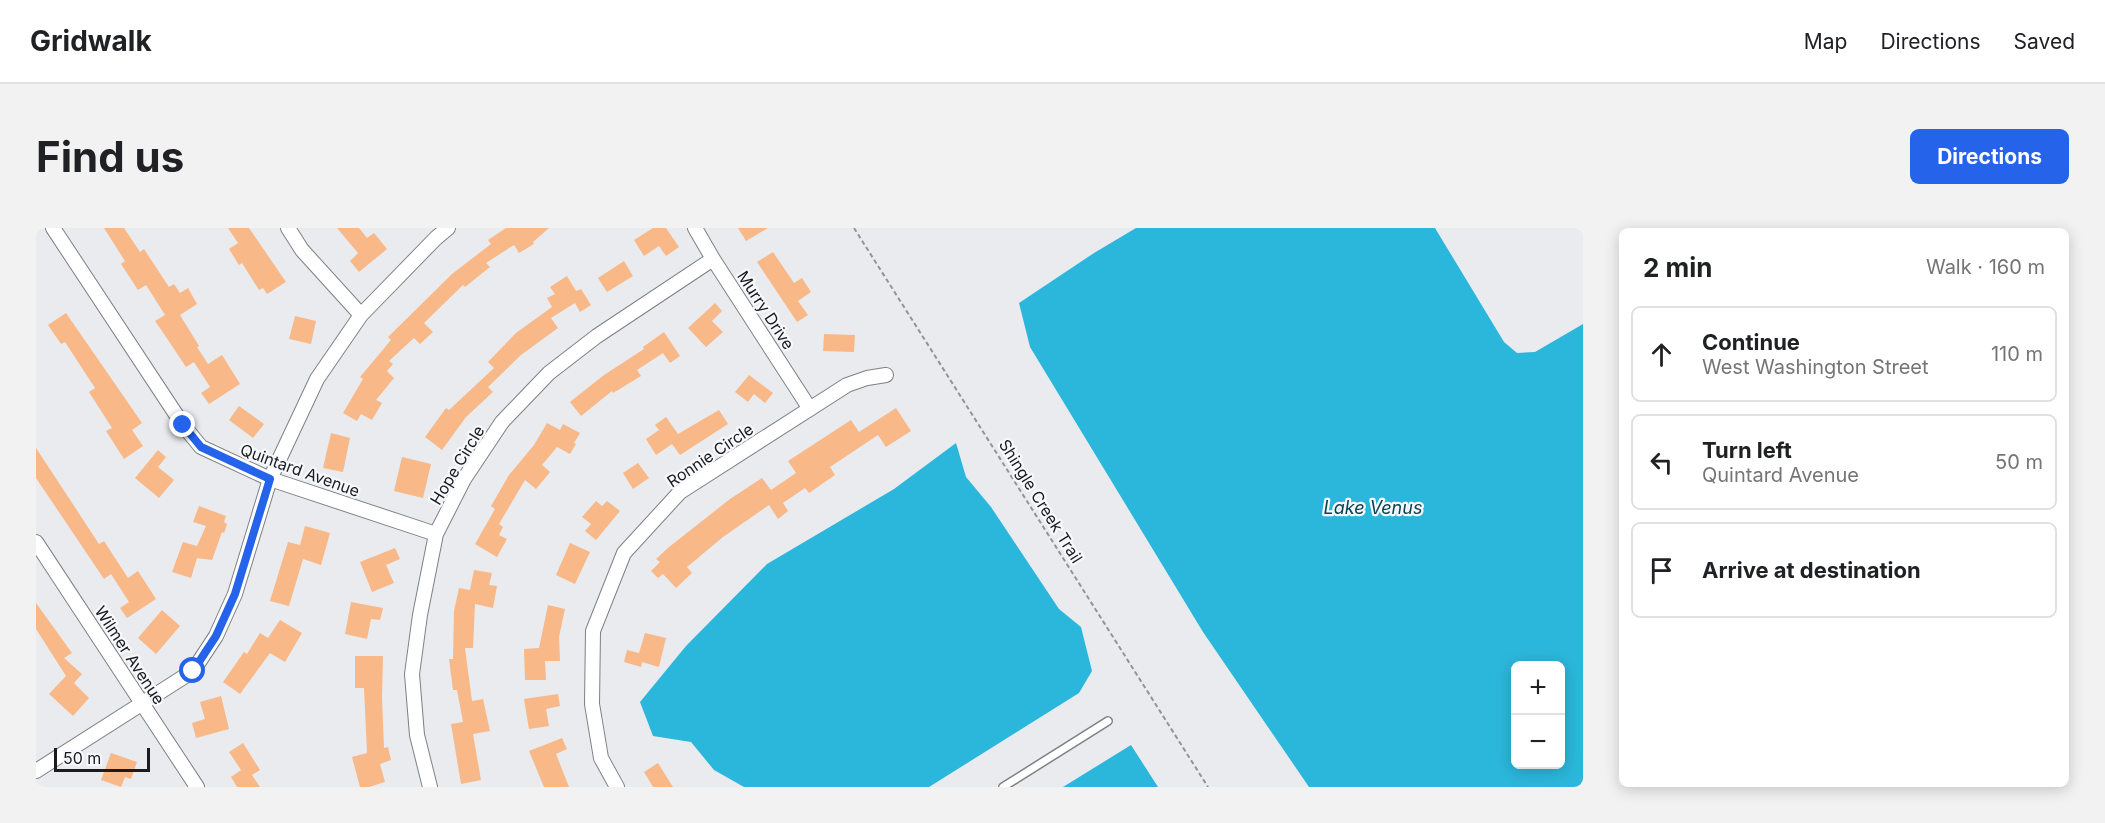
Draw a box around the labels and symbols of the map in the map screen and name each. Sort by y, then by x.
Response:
street label: Murry Drive [733,267,799,353]
route end [169,411,195,437]
street label: Ronnie Circle [663,419,757,491]
street label: Hope Circle [426,422,488,508]
street label: Shingle Creek Trail [995,435,1087,567]
street label: Quintard Avenue [238,439,362,501]
water label: Lake Venus [1324,497,1422,518]
street label: Wilmer Avenue [91,602,169,708]
route start [179,657,205,683]
scale bar [54,745,150,772]

